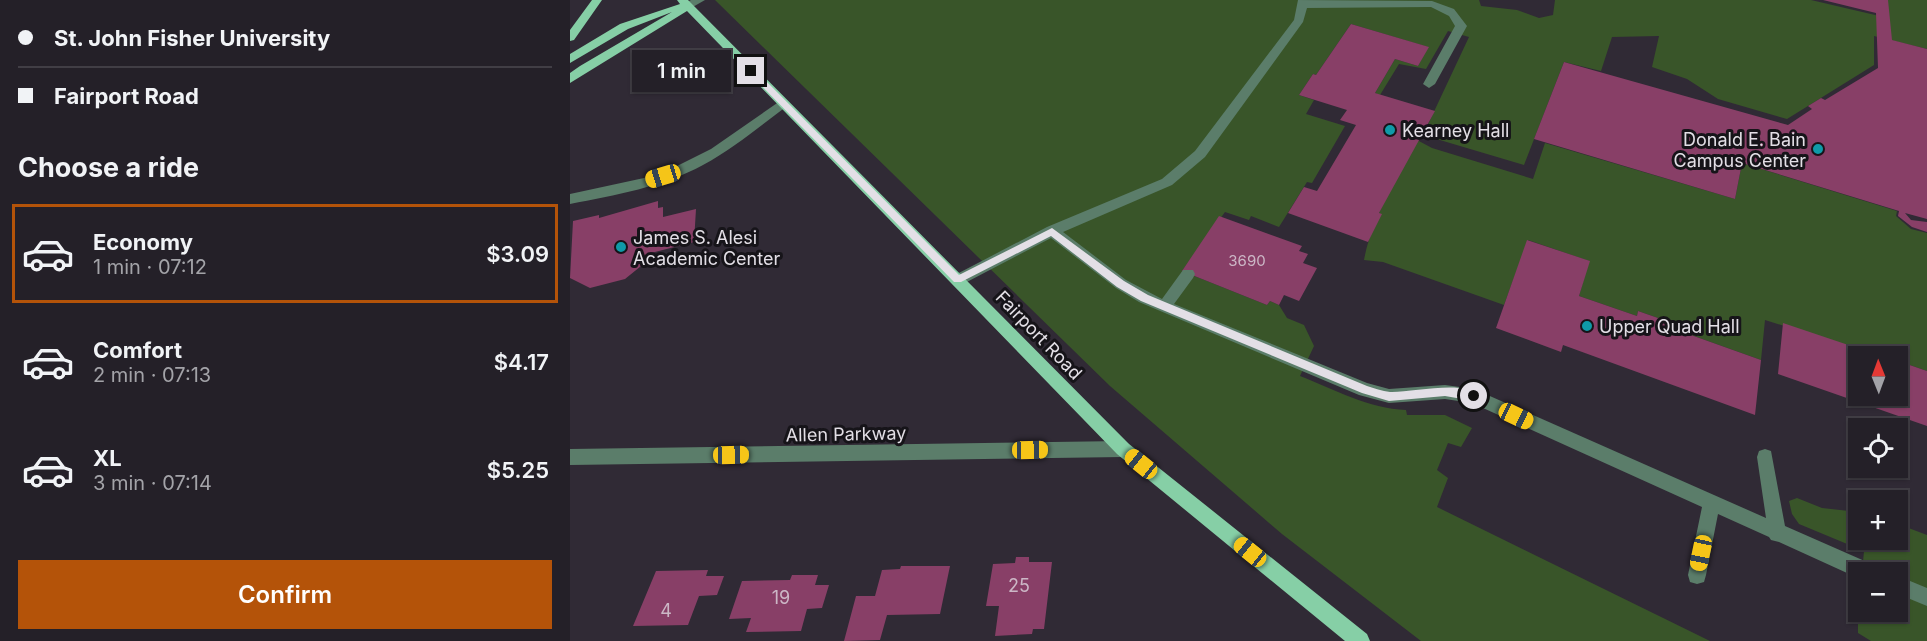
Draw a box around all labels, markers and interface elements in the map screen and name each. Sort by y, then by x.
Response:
text: St. John Fisher University [54,25,330,51]
callout: 1 min [631,50,730,92]
route end [737,57,764,84]
text: 1 min [657,59,706,83]
text: Fairport Road [54,83,199,109]
place label: Kearney Hall [1402,120,1509,141]
marker: Kearney Hall [1383,123,1397,137]
place label: Donald E. Bain Campus Center [1673,129,1806,171]
marker: Donald E. Bain Campus Center [1811,142,1825,156]
text: Choose a ride [18,151,199,184]
car [643,162,683,190]
icon: car [21,227,75,281]
place label: James S. Alesi Academic Center [633,227,780,269]
text: Economy [93,229,193,255]
marker: James S. Alesi Academic Center [614,240,628,254]
text: $3.09 [486,241,549,267]
house number: 3690 [1228,251,1266,270]
text: 1 min · 07:12 [93,255,207,279]
street label: Fairport Road [992,286,1086,384]
place label: Upper Quad Hall [1599,316,1740,337]
marker: Upper Quad Hall [1580,319,1594,333]
icon: car [21,335,75,389]
text: Comfort [93,337,182,363]
north arrow [1848,346,1908,406]
map controls [1848,346,1908,622]
text: $4.17 [494,349,549,375]
text: 2 min · 07:13 [93,363,211,387]
route start [1460,382,1487,409]
car [1496,400,1536,432]
button: locate [1848,418,1908,478]
street label: Allen Parkway [786,422,906,446]
car [1012,441,1048,459]
icon: car [21,443,75,497]
text: XL [93,445,122,471]
car [713,446,749,464]
car [1121,446,1161,482]
text: $5.25 [487,457,549,483]
text: 3 min · 07:14 [93,471,212,495]
button: + [1848,490,1908,550]
car [1230,534,1270,570]
car [1688,534,1714,572]
button: Confirm [18,560,552,629]
button: − [1848,562,1908,622]
house number: 25 [1008,575,1030,596]
house number: 19 [772,587,790,608]
house number: 4 [660,600,672,621]

